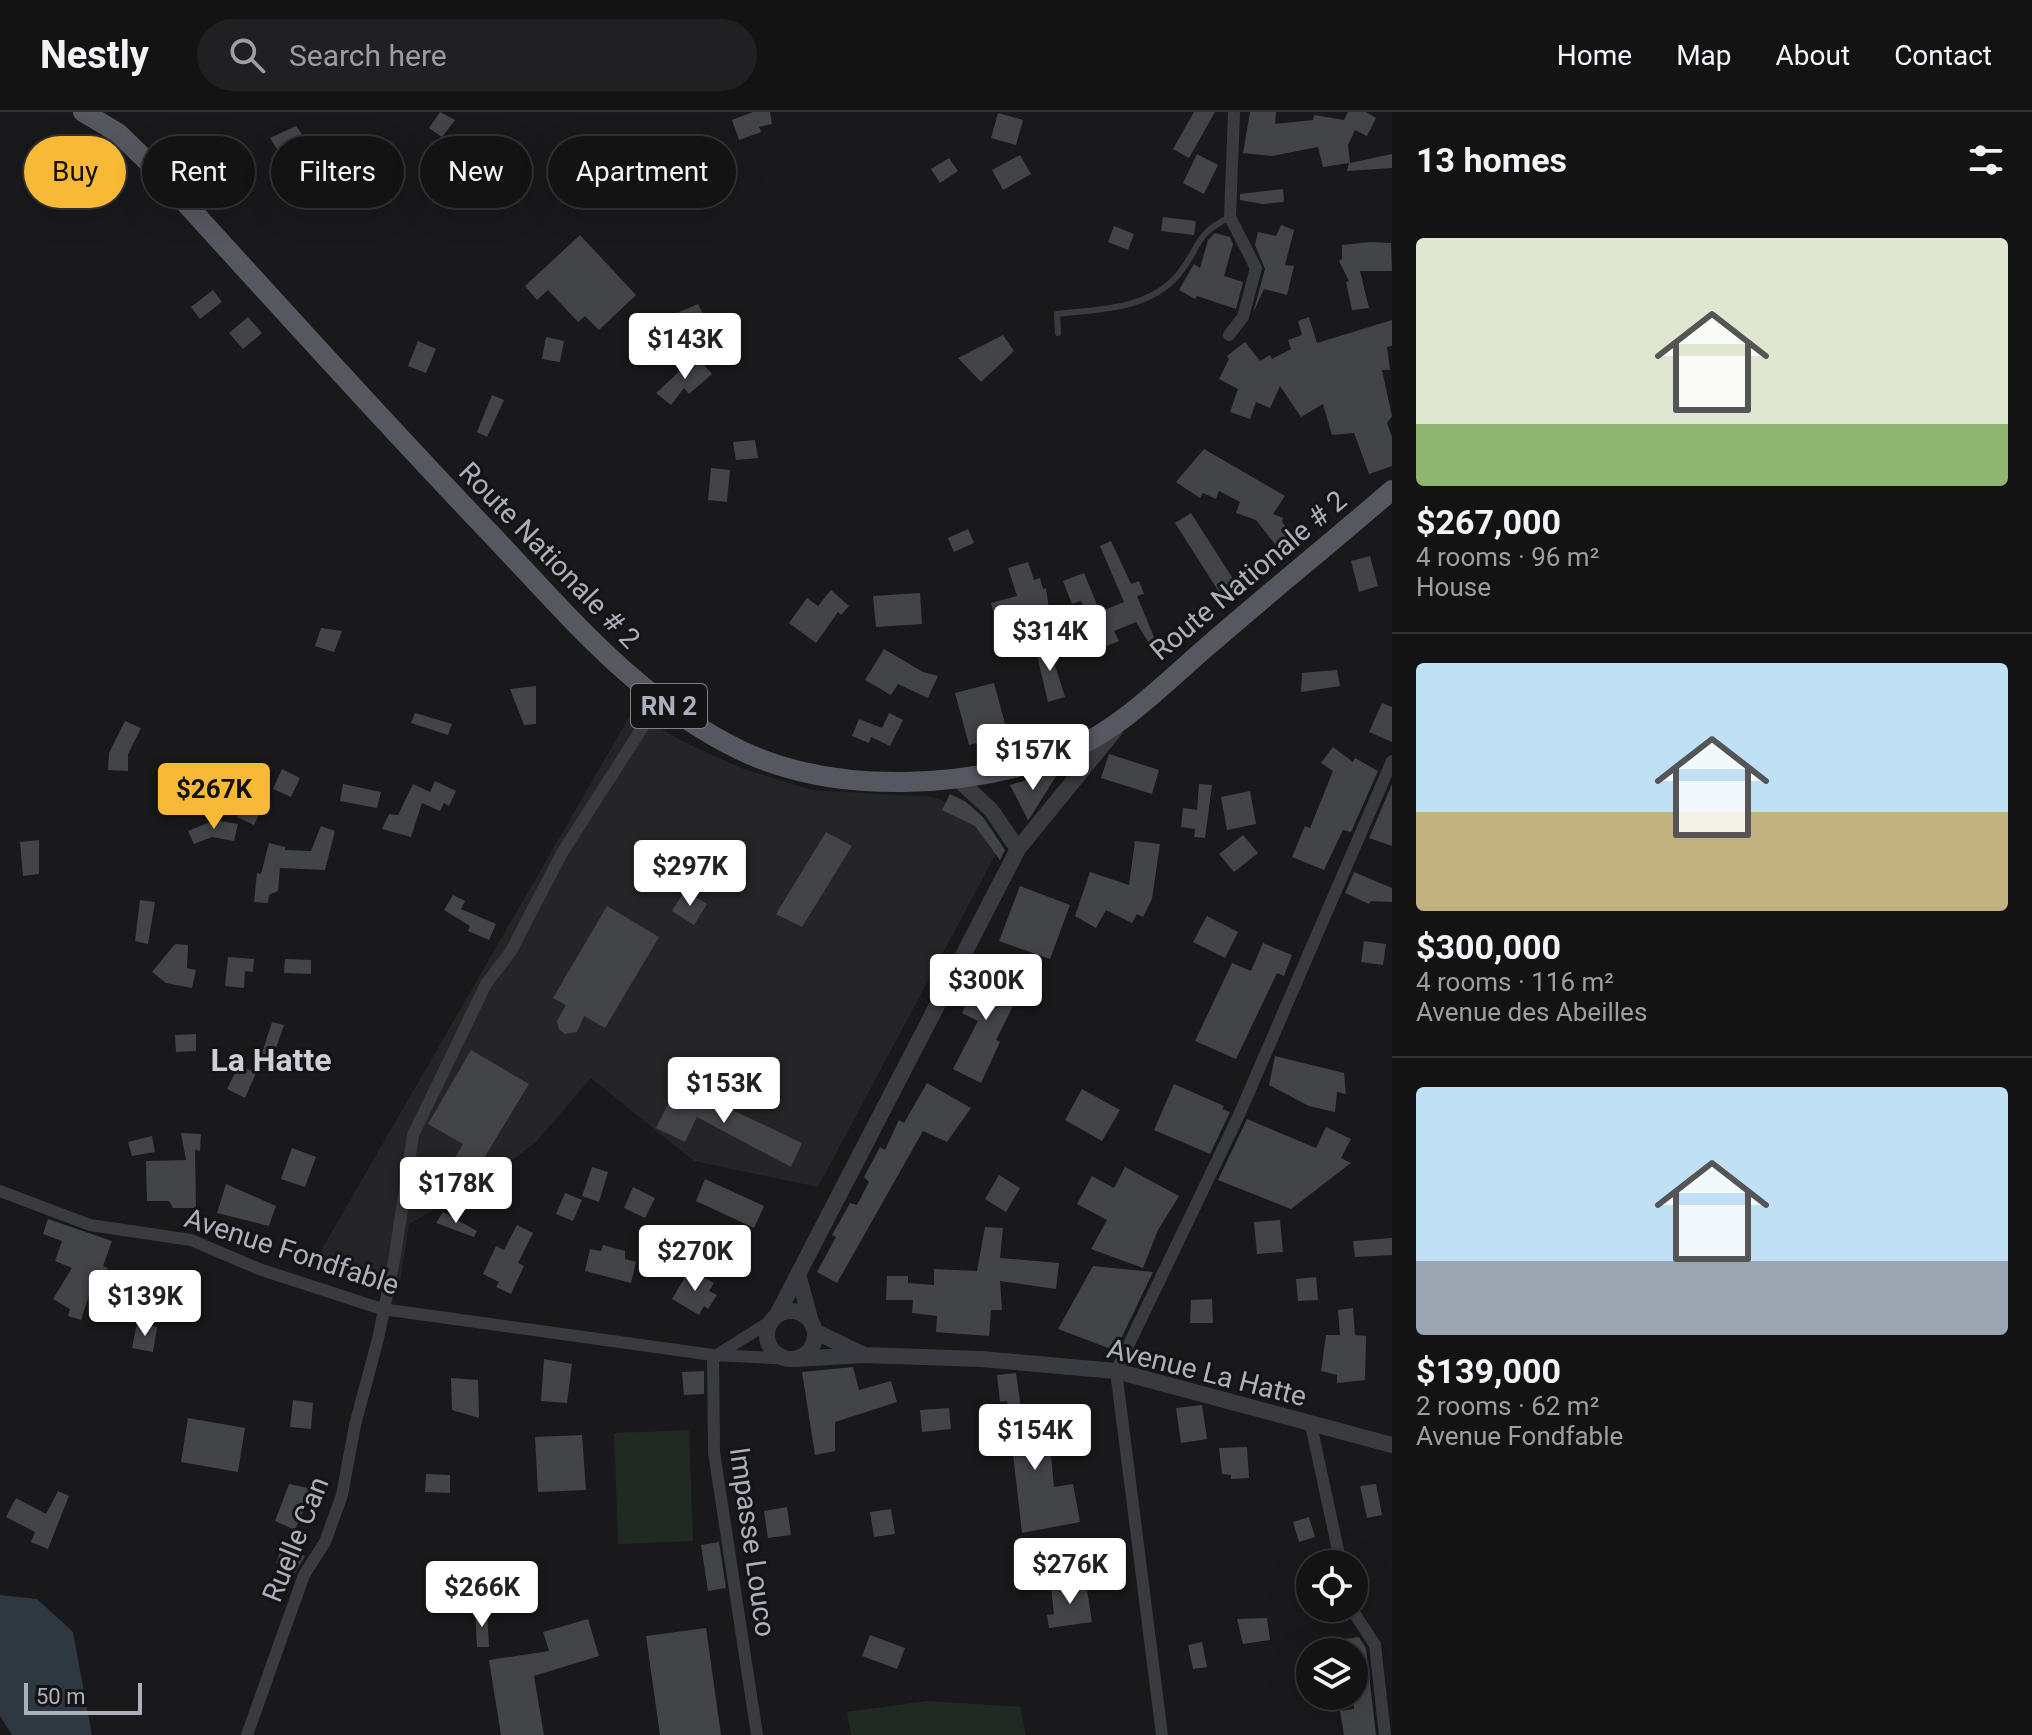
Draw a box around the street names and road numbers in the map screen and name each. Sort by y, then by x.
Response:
street label: Route Nationale # 2 [452,455,647,655]
street label: Route Nationale # 2 [1143,484,1353,667]
road number: RN 2 [631,684,707,728]
street label: Avenue Fondfable [181,1201,403,1302]
street label: Avenue La Hatte [1104,1332,1310,1413]
street label: Impasse Louco [723,1445,782,1639]
street label: Ruelle Can [255,1472,335,1607]

